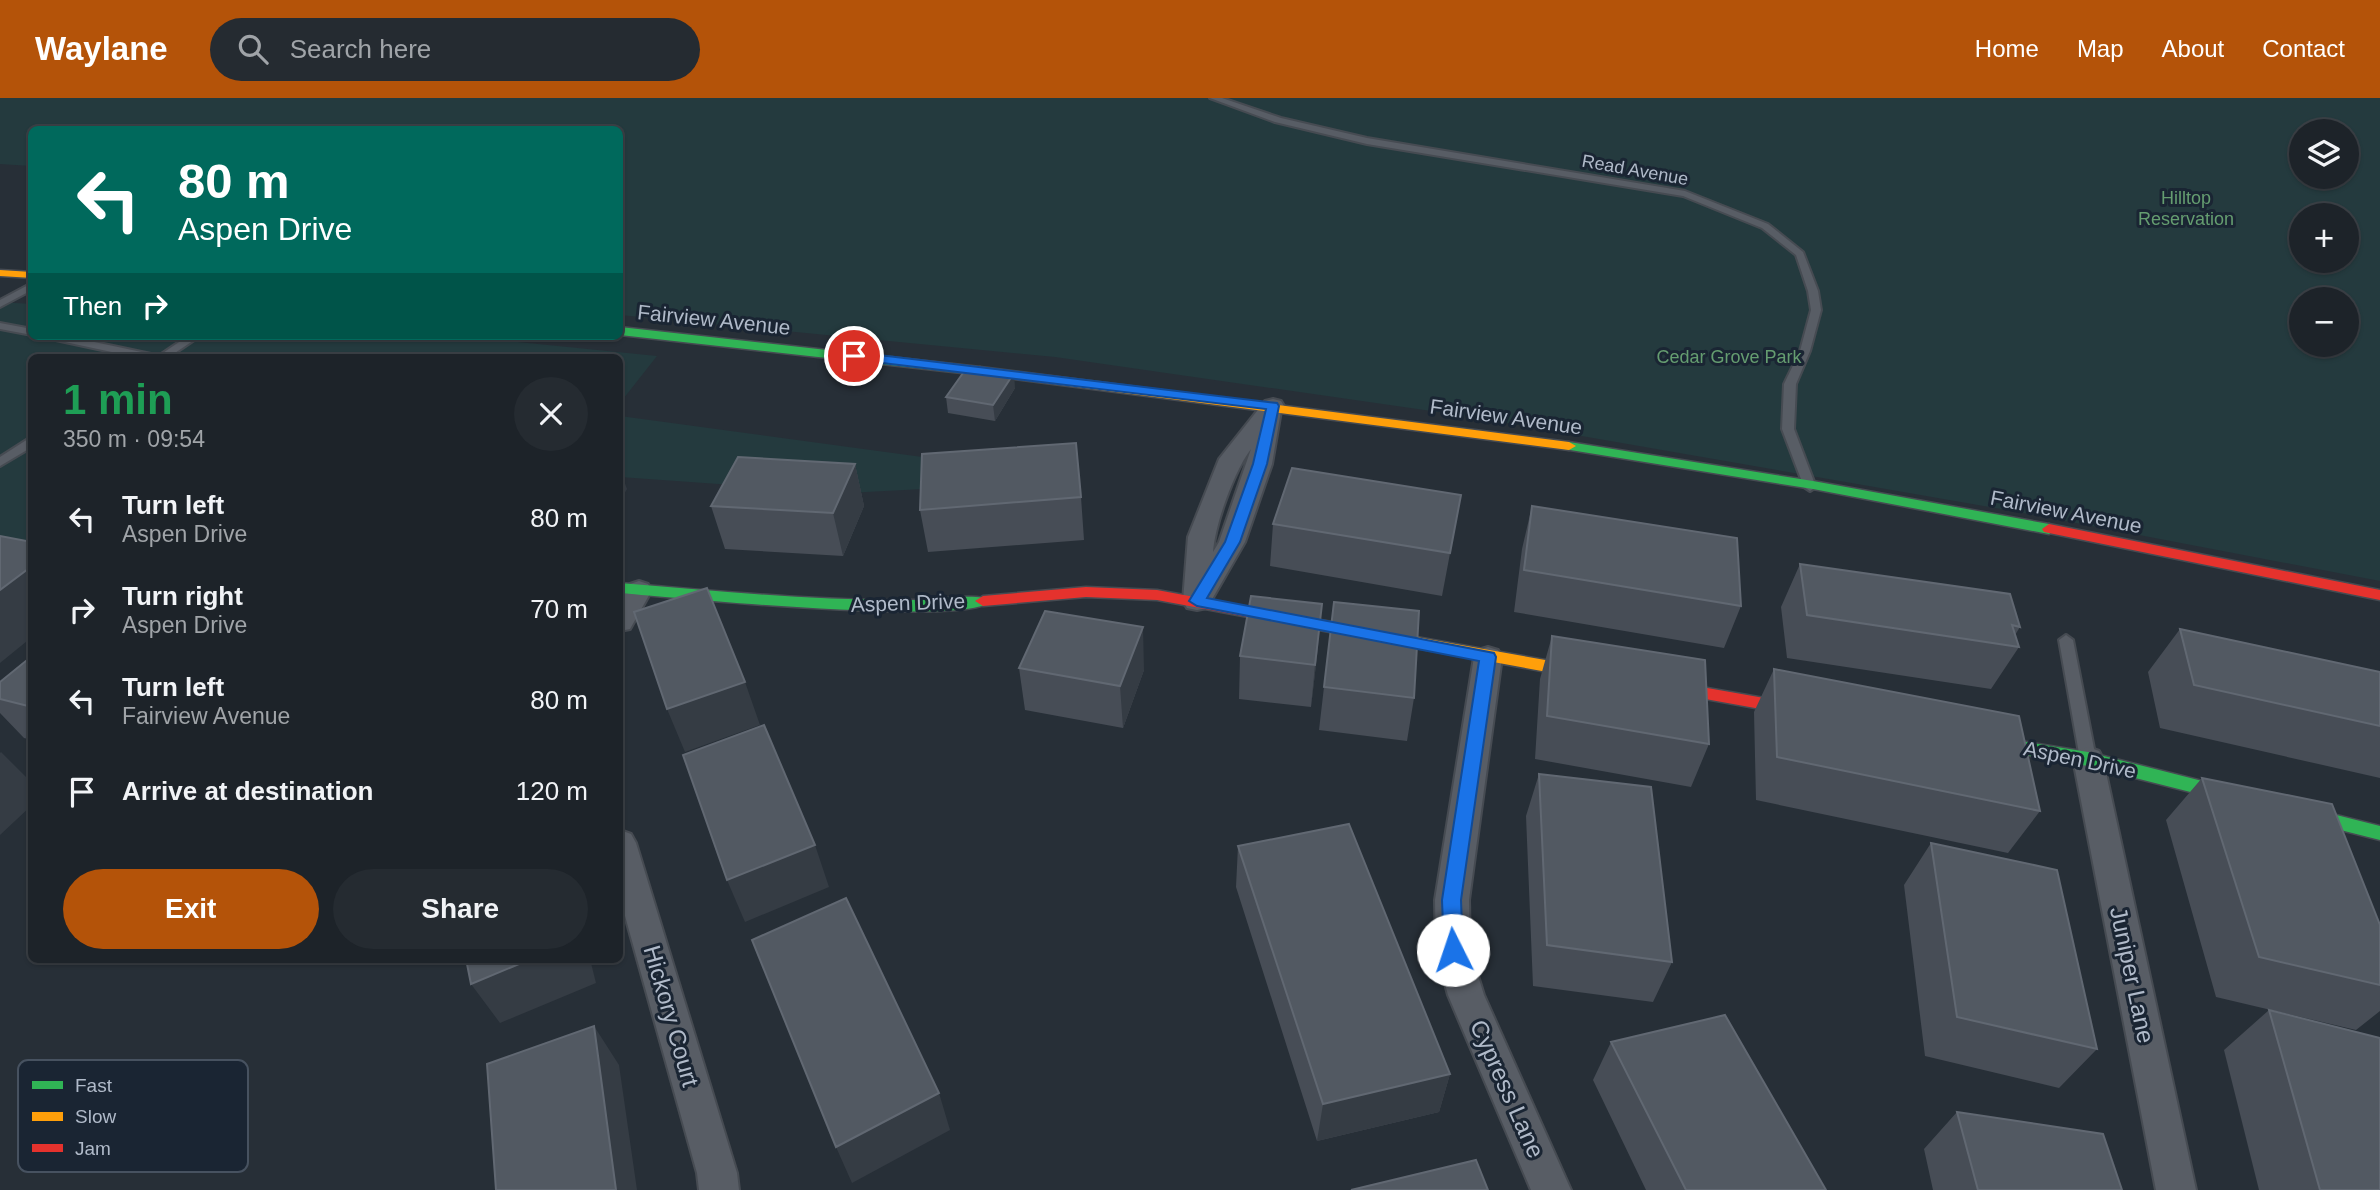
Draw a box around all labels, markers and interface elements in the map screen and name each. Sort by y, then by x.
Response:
search box [210,18,700,81]
text: Waylane [35,30,168,67]
icon: search [234,30,272,68]
text: Search here [290,34,431,64]
text: Home [1975,35,2039,62]
text: Map [2077,35,2124,62]
text: About [2162,35,2224,62]
text: Contact [2262,35,2345,62]
map controls [2289,119,2359,357]
button: layers [2289,119,2359,189]
street label: Read Avenue [1580,151,1690,189]
icon: left [63,154,154,245]
text: 80 m [178,154,290,208]
park label: Hilltop Reservation [2138,188,2234,229]
button: + [2289,203,2359,273]
text: Aspen Drive [178,211,352,247]
icon: right [136,287,174,325]
button: − [2289,287,2359,357]
text: Then [63,291,122,321]
street label: Fairview Avenue [636,300,792,339]
pin [824,326,884,386]
icon: arrive [835,337,873,375]
park label: Cedar Grove Park [1656,347,1803,367]
text: 1 min [63,376,173,423]
button: close [514,377,588,451]
street label: Fairview Avenue [1428,394,1584,439]
text: 350 m · 09:54 [63,426,205,452]
street label: Fairview Avenue [1988,486,2144,537]
text: Turn left [122,490,224,520]
icon: left [63,500,101,538]
text: 80 m [530,503,588,533]
text: Aspen Drive [122,521,247,547]
text: Turn right [122,581,243,611]
street label: Aspen Drive [850,589,966,616]
icon: right [63,591,101,629]
text: 70 m [530,594,588,624]
text: Aspen Drive [122,612,247,638]
text: Turn left [122,672,224,702]
icon: left [63,682,101,720]
text: 80 m [530,685,588,715]
text: Fairview Avenue [122,703,290,729]
street label: Aspen Drive [2022,736,2138,783]
icon: arrive [63,773,101,811]
text: Arrive at destination [122,776,373,806]
text: 120 m [516,776,588,806]
button: Exit [63,869,319,949]
button: Share [333,869,588,949]
street label: Juniper Lane [2105,904,2160,1046]
position arrow [1416,913,1490,987]
street label: Hickory Court [638,942,705,1090]
street label: Cypress Lane [1465,1016,1550,1162]
legend [18,1060,248,1172]
text: Fast [75,1075,113,1096]
text: Slow [75,1106,116,1127]
text: Jam [75,1138,111,1159]

